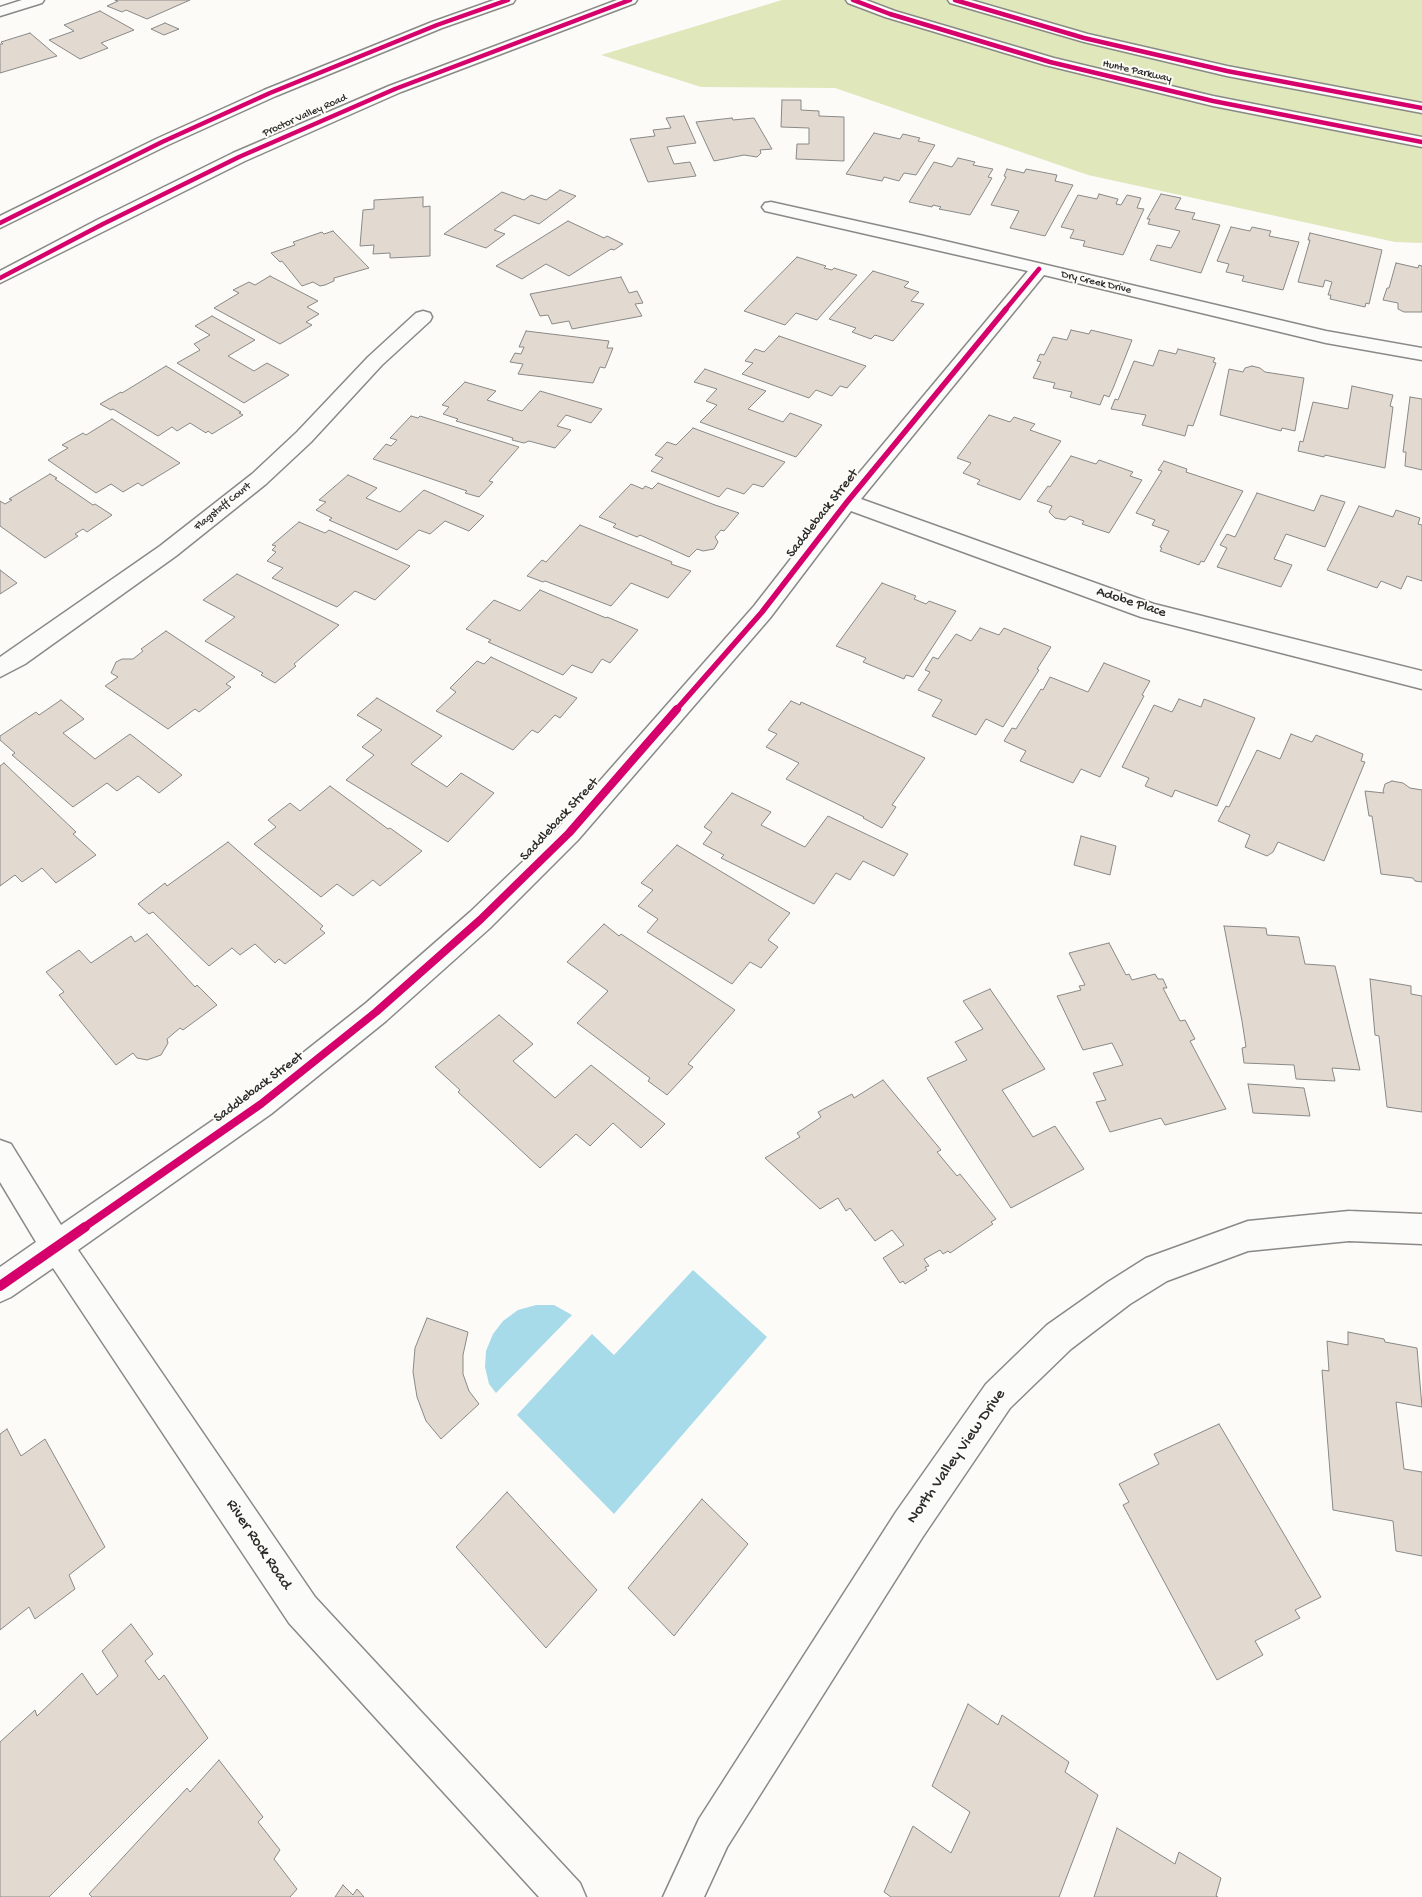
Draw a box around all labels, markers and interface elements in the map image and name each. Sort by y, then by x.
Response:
street label: Hunte Parkway [1101,58,1173,86]
street label: Proctor Valley Road [261,91,349,141]
street label: Dry Creek Drive [1060,268,1132,298]
street label: Saddleback Street [783,466,863,562]
street label: Flagstaff Court [192,480,254,534]
street label: Adobe Place [1094,584,1168,622]
street label: Saddleback Street [517,775,603,865]
street label: Saddleback Street [211,1049,307,1127]
street label: North Valley View Drive [903,1386,1011,1528]
street label: River Rock Road [221,1496,295,1594]

